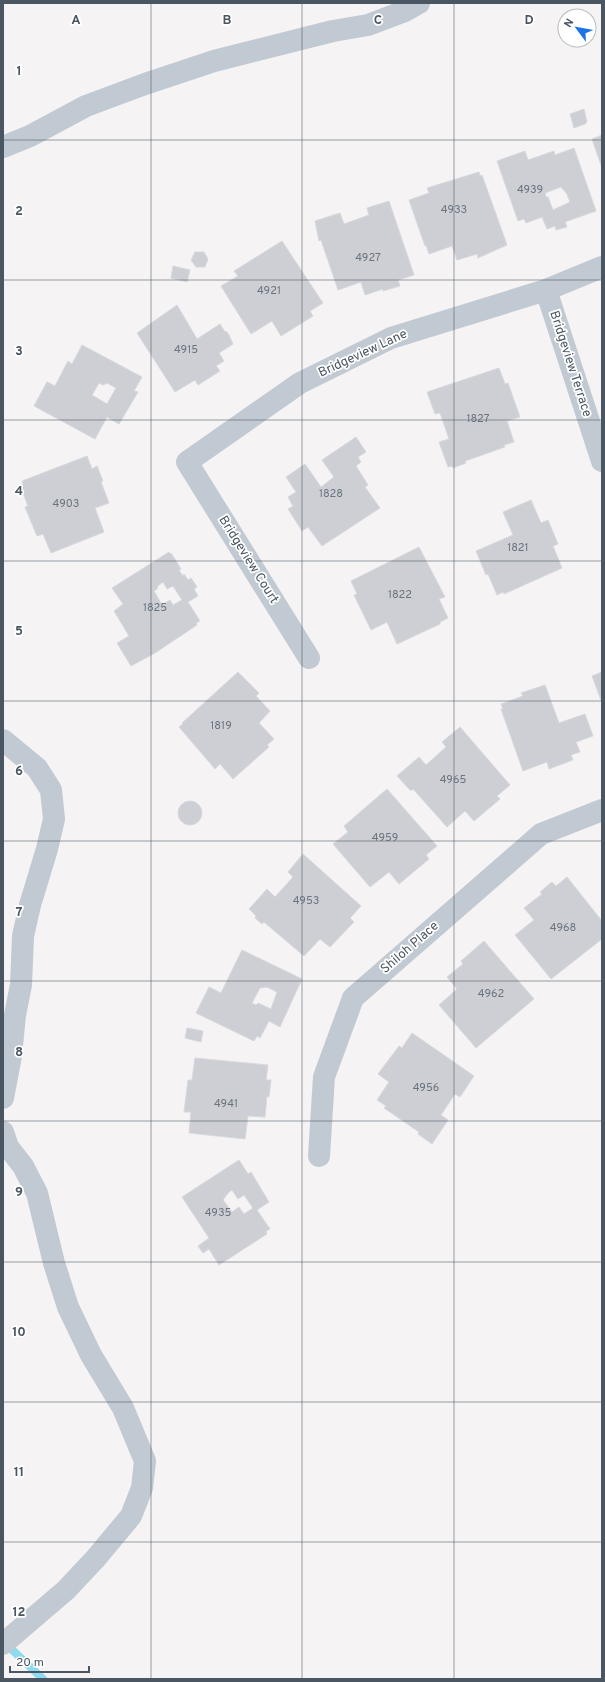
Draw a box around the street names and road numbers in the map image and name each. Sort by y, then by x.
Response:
street label: Bridgeview Terrace [545,309,595,419]
street label: Bridgeview Lane [316,326,410,382]
street label: Bridgeview Court [215,513,281,607]
street label: Shiloh Place [378,918,442,978]

